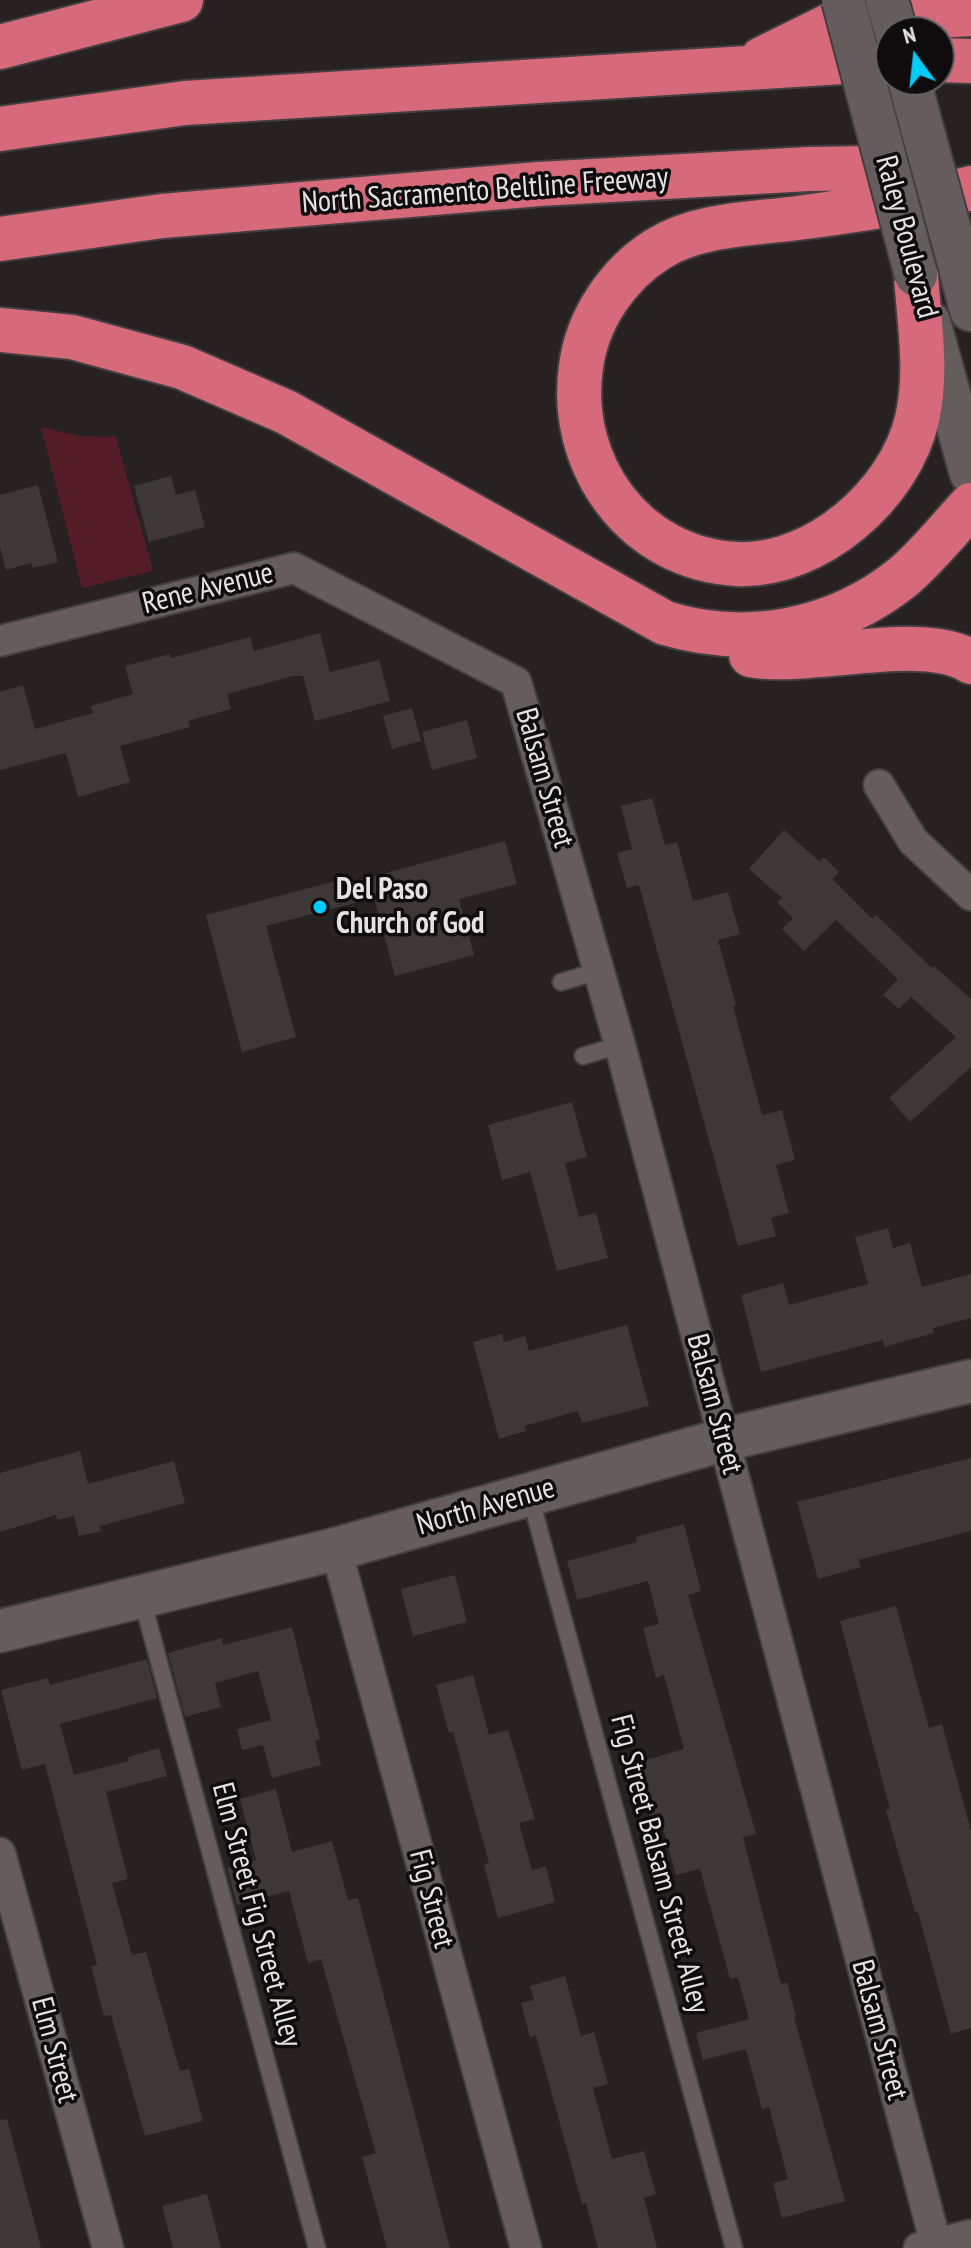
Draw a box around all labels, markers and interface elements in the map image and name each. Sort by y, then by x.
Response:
north arrow [875,16,955,96]
text: N [900,20,919,50]
street label: Raley Boulevard [867,152,945,322]
street label: North Sacramento Beltline Freeway [301,160,669,222]
street label: Rene Avenue [139,555,277,623]
street label: Balsam Street [507,704,581,852]
place label: Del Paso Church of God [336,872,484,942]
marker: Del Paso Church of God [311,898,329,916]
street label: Balsam Street [678,1330,750,1478]
street label: North Avenue [413,1470,559,1544]
street label: Fig Street Balsam Street Alley [602,1711,716,2017]
street label: Elm Street Fig Street Alley [203,1779,309,2051]
street label: Fig Street [401,1846,461,1952]
street label: Balsam Street [843,1956,915,2104]
street label: Elm Street [23,1993,85,2107]

